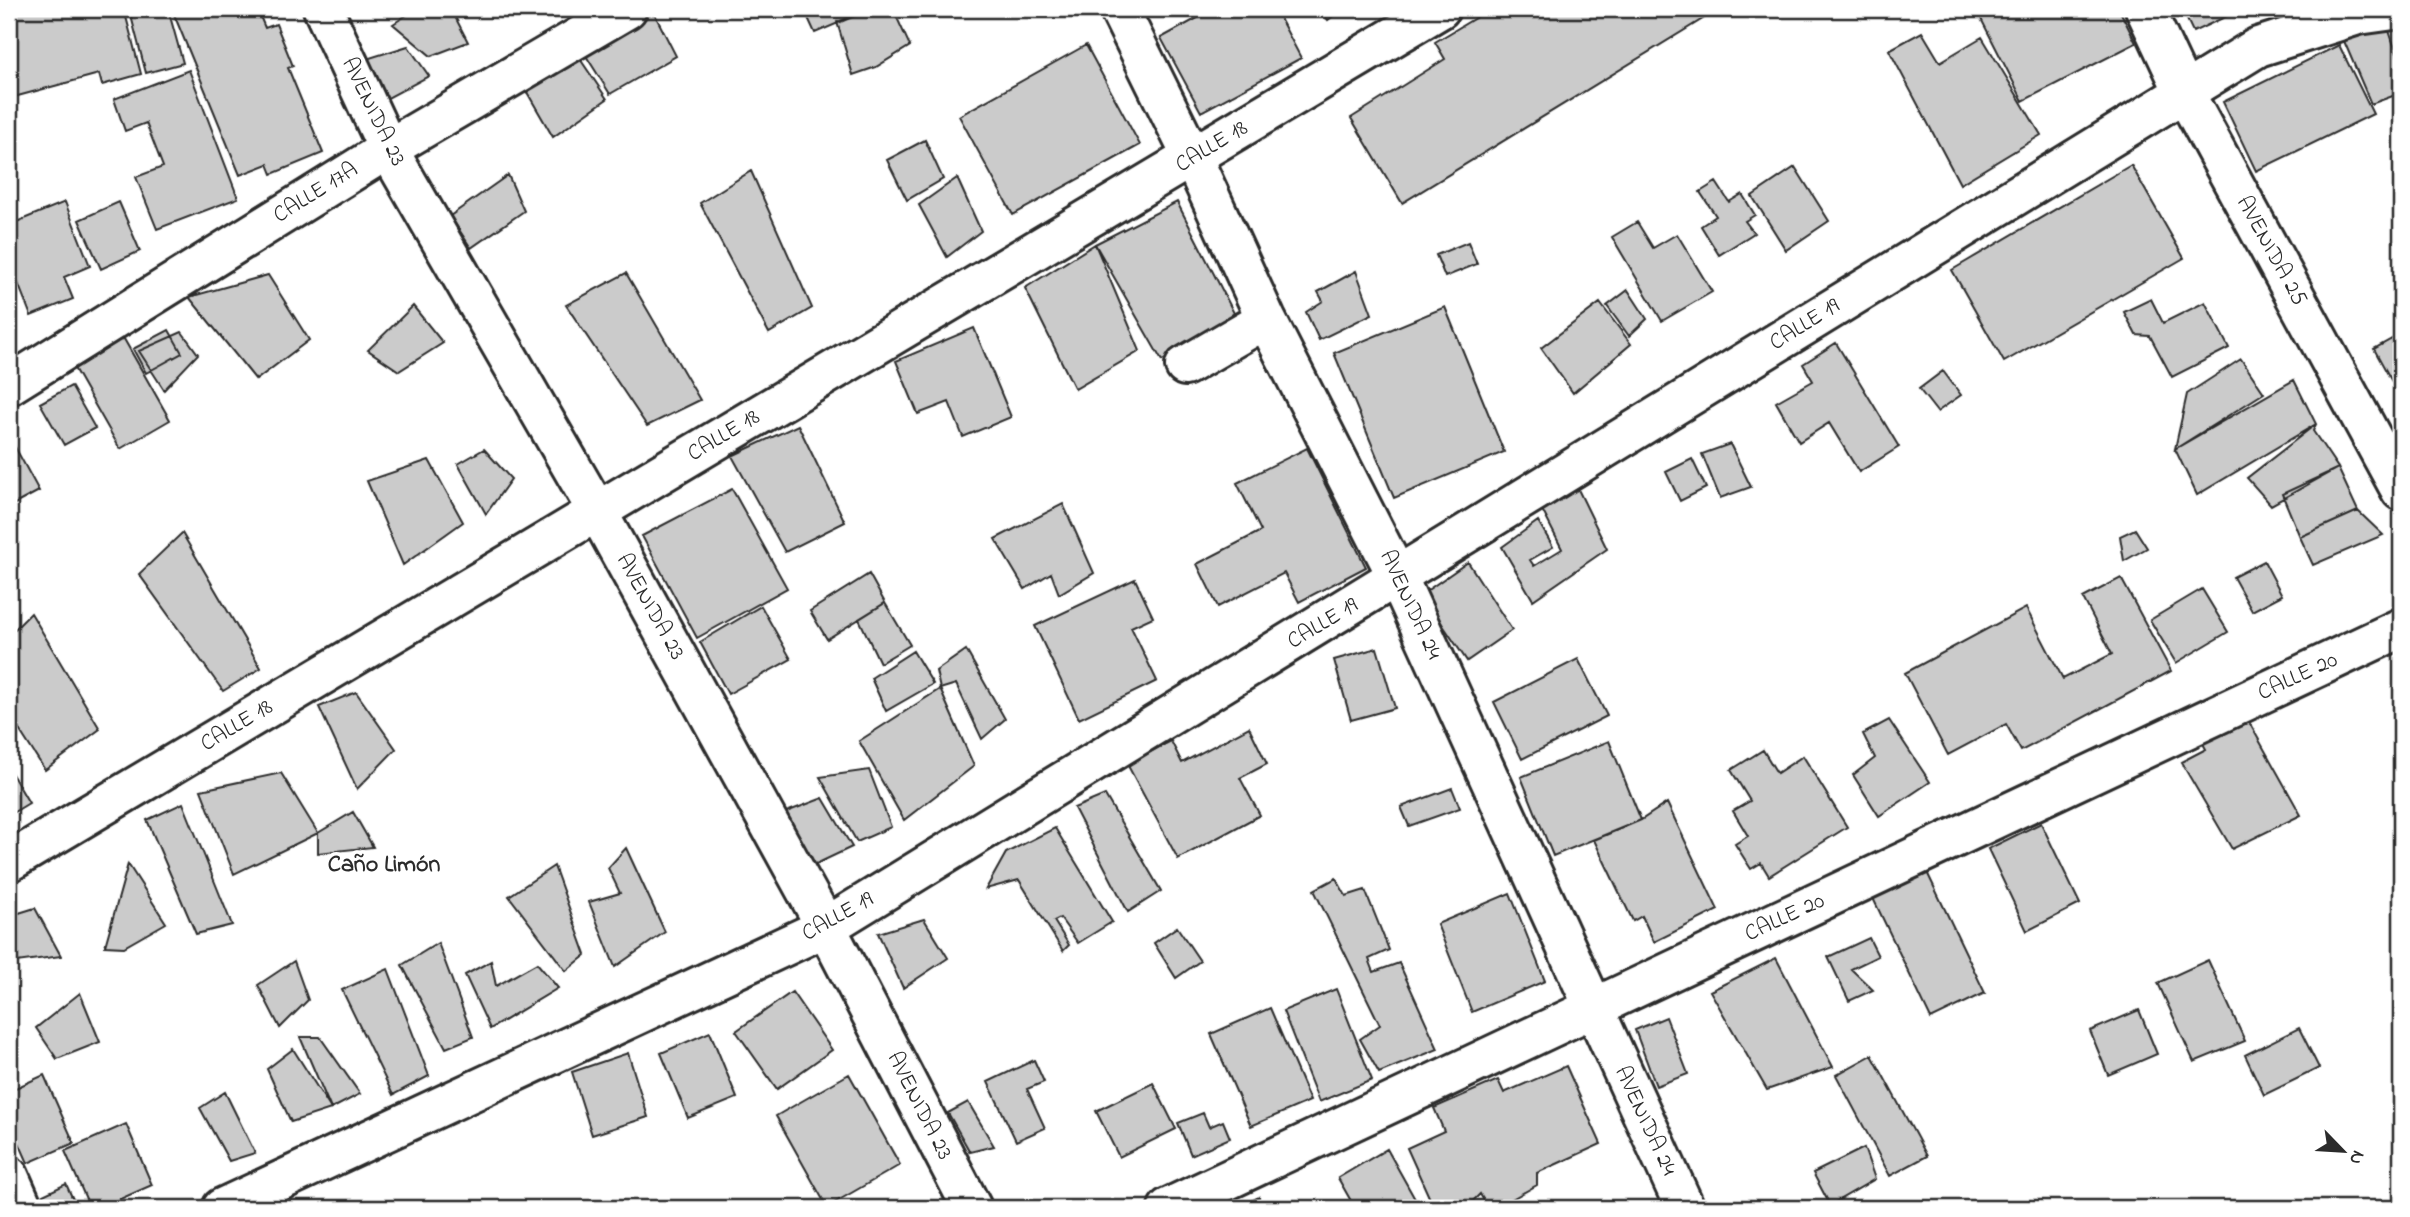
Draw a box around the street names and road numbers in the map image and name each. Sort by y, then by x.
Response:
street label: AVENIDA 23 [332,52,414,172]
street label: CALLE 18 [1169,112,1255,182]
street label: CALLE 17A [267,154,365,232]
street label: AVENIDA 25 [2227,190,2315,312]
street label: CALLE 19 [1763,290,1847,360]
street label: CALLE 18 [681,401,767,471]
street label: AVENIDA 24 [1370,545,1450,666]
street label: AVENIDA 23 [607,548,693,666]
street label: CALLE 19 [1281,590,1365,658]
street label: CALLE 20 [2253,644,2343,710]
street label: CALLE 18 [194,691,280,761]
street label: CALLE 19 [796,884,880,950]
street label: CALLE 20 [1740,885,1830,951]
street label: AVENIDA 23 [878,1046,960,1166]
street label: AVENIDA 24 [1605,1061,1685,1182]

